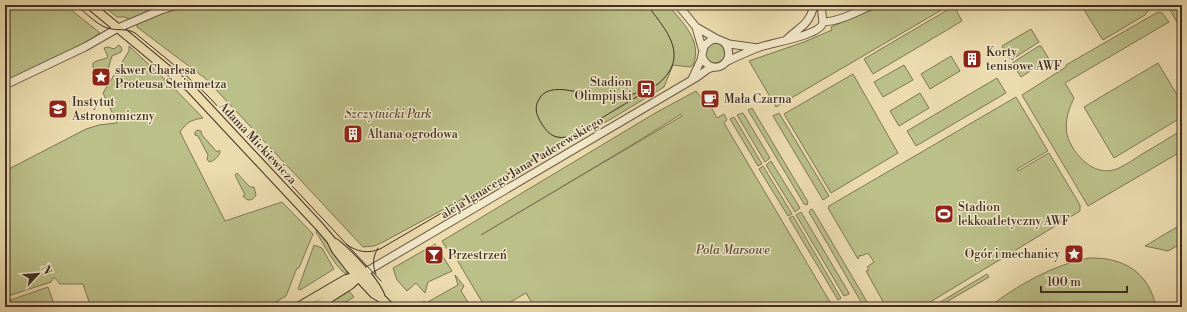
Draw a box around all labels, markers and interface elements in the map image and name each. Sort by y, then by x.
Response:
place label: Korty tenisowe AWF [986,45,1062,74]
building icon: Korty tenisowe AWF [961,48,983,70]
place label: skwer Charlesa Proteusa Steinmetza [115,63,228,92]
place icon: skwer Charlesa Proteusa Steinmetza [90,66,112,88]
place label: Stadion Olimpijski [575,75,632,104]
bus stop icon: Stadion Olimpijski [635,78,657,100]
cafe icon: Mała Czarna [699,88,721,110]
place label: Mała Czarna [724,92,792,107]
place label: Instytut Astronomiczny [71,95,155,124]
school or university icon: Instytut Astronomiczny [47,98,69,120]
street label: Adama Mickiewicza [215,98,300,188]
park label: Szczytnicki Park [344,107,432,122]
street label: aleja Ignacego Jana Paderewskiego [438,113,607,222]
building icon: Altana ogrodowa [342,123,364,145]
place label: Altana ogrodowa [366,127,459,142]
place label: Stadion lekkoatletyczny AWF [958,200,1070,229]
sports icon: Stadion lekkoatletyczny AWF [933,203,955,225]
park label: Pola Marsowe [695,243,770,258]
place icon: Ogór i mechanicy [1063,243,1085,265]
bar icon: Przestrzeń [423,244,445,266]
place label: Ogór i mechanicy [965,247,1060,262]
place label: Przestrzeń [448,248,507,263]
north arrow [18,254,58,294]
text: N [38,263,54,277]
scale bar [1041,268,1127,294]
text: 100 m [1047,275,1081,290]

